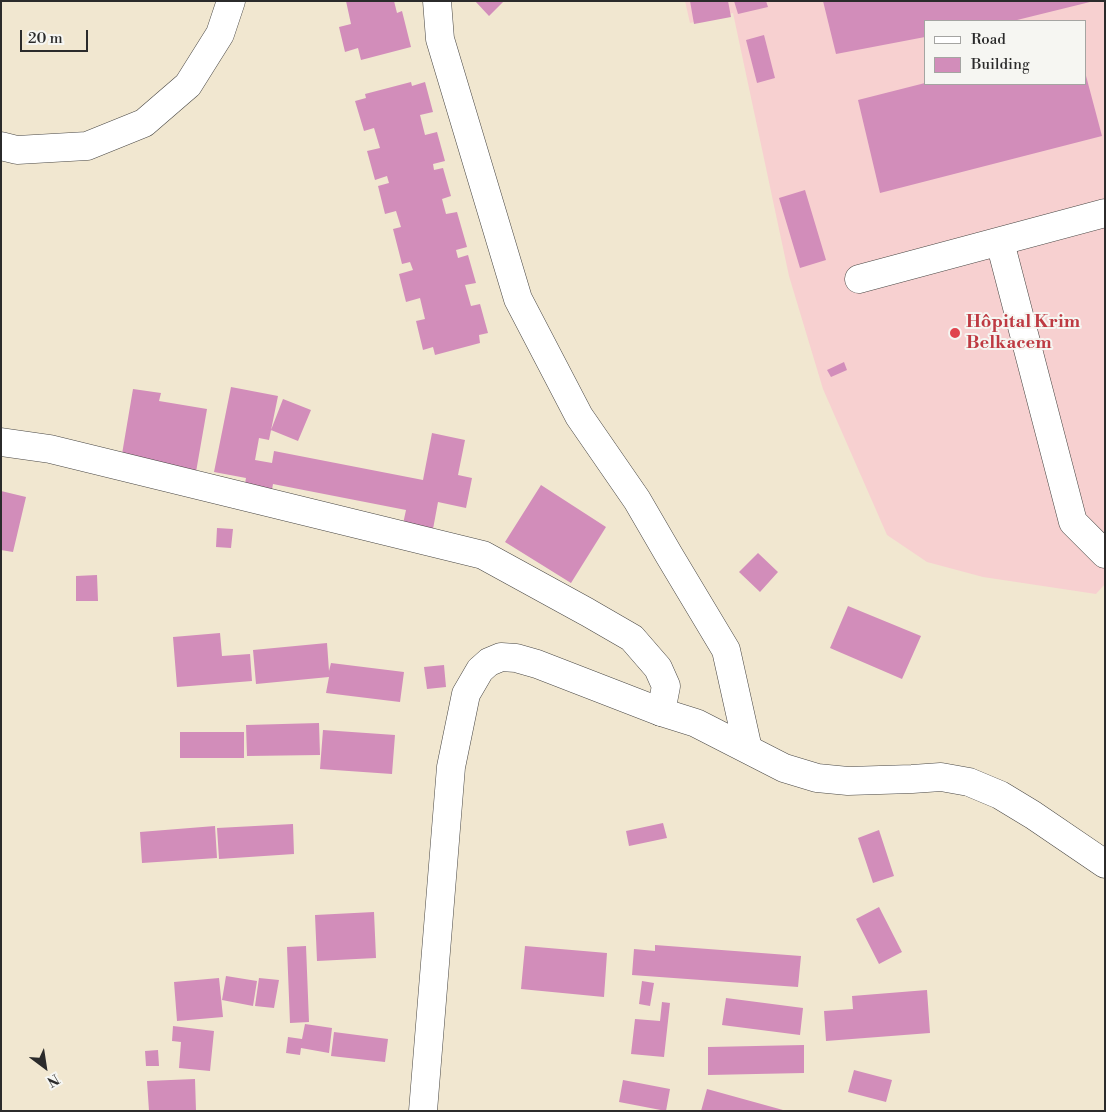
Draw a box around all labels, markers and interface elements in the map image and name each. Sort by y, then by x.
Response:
scale bar [22,20,90,52]
legend [924,20,1086,85]
text: 20 m [28,29,63,48]
text: Road [971,30,1006,49]
text: Building [971,55,1030,74]
place label: Hôpital Krim Belkacem [966,312,1080,354]
marker: Hôpital Krim Belkacem [948,326,962,340]
north arrow [20,1042,70,1092]
text: N [43,1069,62,1090]

